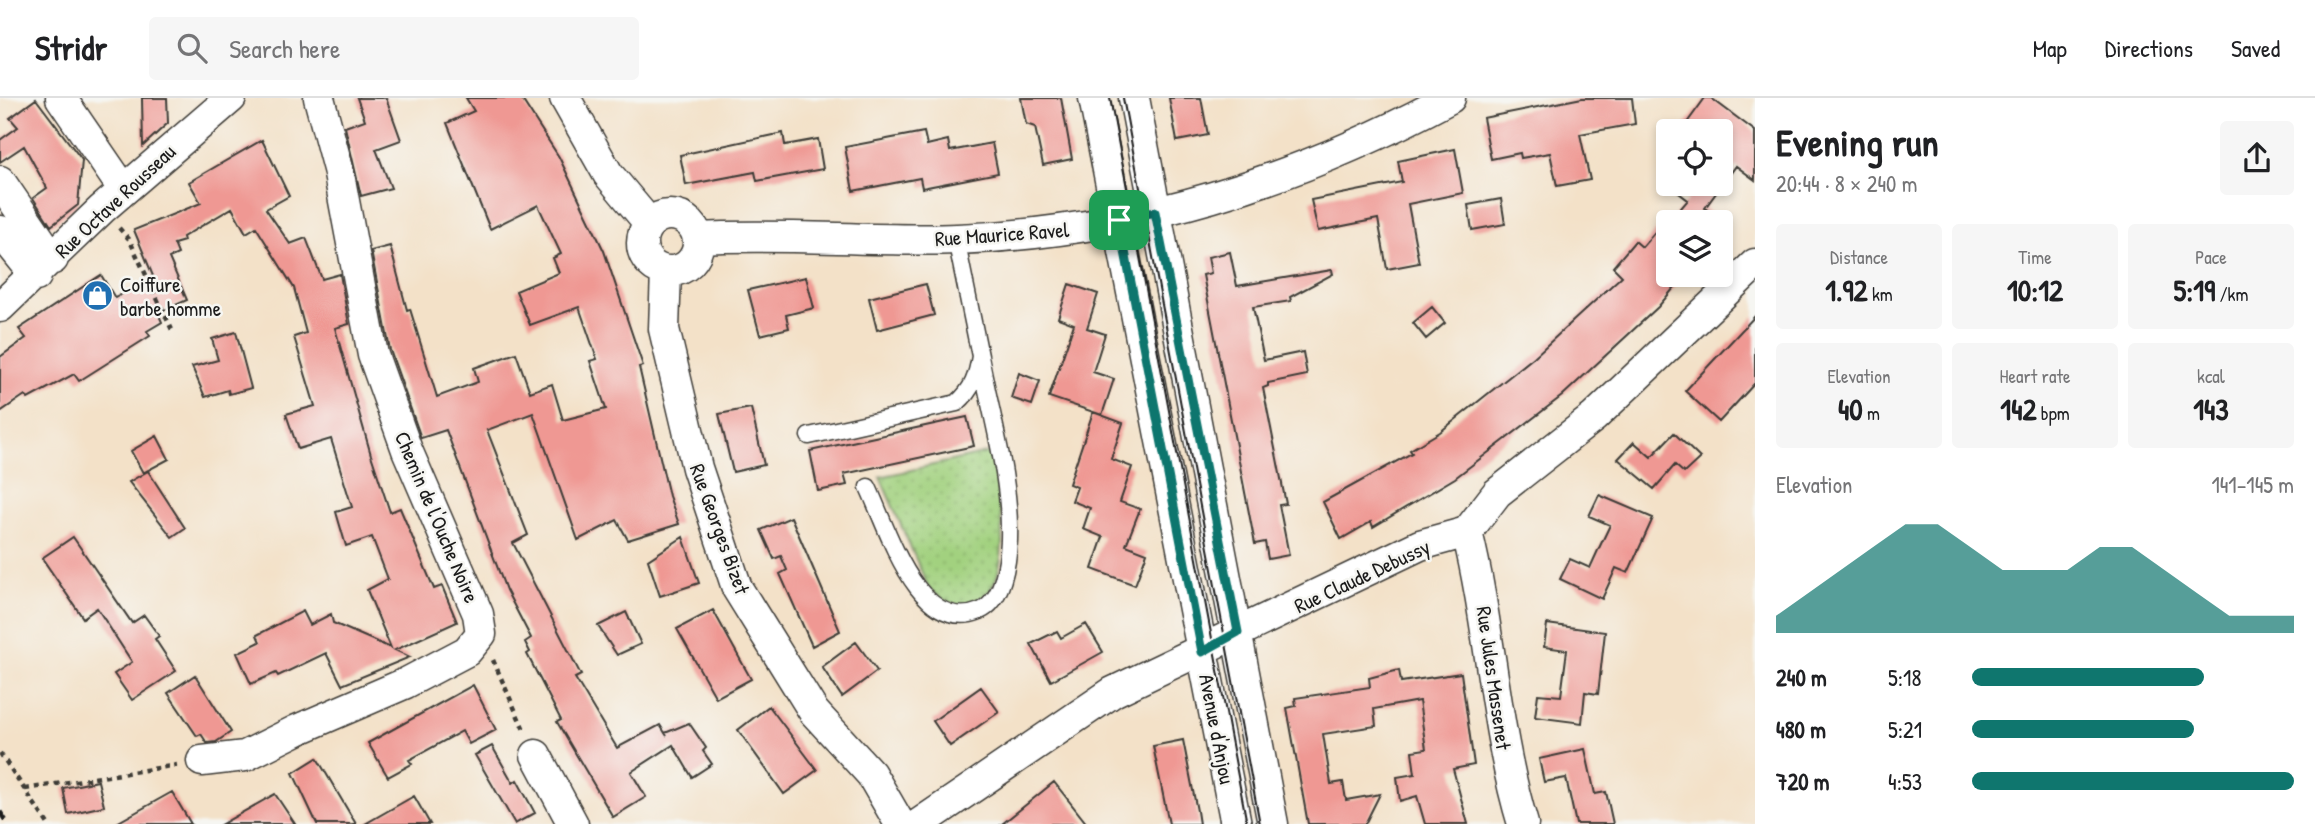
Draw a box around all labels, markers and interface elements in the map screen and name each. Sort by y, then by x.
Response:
search box [149,17,639,80]
text: Stridr [35,26,107,70]
icon: search [173,29,211,67]
text: Search here [229,31,340,66]
text: Map [2033,32,2067,64]
text: Directions [2105,32,2193,64]
text: Saved [2231,32,2280,64]
text: Evening run [1776,116,1939,168]
map controls [1656,119,1733,287]
button: locate [1656,119,1733,196]
button: share [2220,121,2294,195]
street label: Rue Octave Rousseau [48,137,182,265]
text: 20:44 · 8 × 240 m [1776,168,1917,199]
pin [1089,190,1149,250]
icon: arrive [1100,201,1138,239]
button: layers [1656,210,1733,287]
street label: Rue Maurice Ravel [934,215,1071,253]
text: Distance [1830,244,1888,270]
text: Time [2018,244,2052,270]
text: Pace [2195,244,2227,270]
place label: Coiffure barbe homme [120,270,221,323]
text: 1.92 [1825,270,1868,310]
text: 10:12 [2007,270,2063,310]
text: 5:19 [2174,270,2215,310]
shop icon: Coiffure barbe homme [80,279,114,313]
text: km [1868,281,1893,307]
text: /km [2215,281,2248,307]
text: Elevation [1827,363,1891,389]
text: Heart rate [2000,363,2070,389]
text: kcal [2197,363,2225,389]
text: 40 [1838,389,1863,429]
text: 142 [2000,389,2036,429]
text: 143 [2193,389,2229,429]
text: m [1863,400,1880,426]
text: bpm [2036,400,2070,426]
street label: Chemin de l'Ouche Noire [388,427,486,607]
street label: Rue Georges Bizet [683,460,757,599]
text: Elevation [1776,469,1852,500]
text: 141–145 m [2211,469,2294,500]
street label: Rue Claude Debussy [1289,532,1435,620]
street label: Rue Jules Massenet [1470,604,1519,752]
text: 240 m [1776,662,1827,693]
text: 5:18 [1888,662,1921,693]
street label: Avenue d'Anjou [1192,672,1242,787]
text: 480 m [1776,714,1826,745]
text: 5:21 [1888,714,1922,745]
text: 720 m [1776,766,1829,797]
text: 4:53 [1888,766,1922,797]

